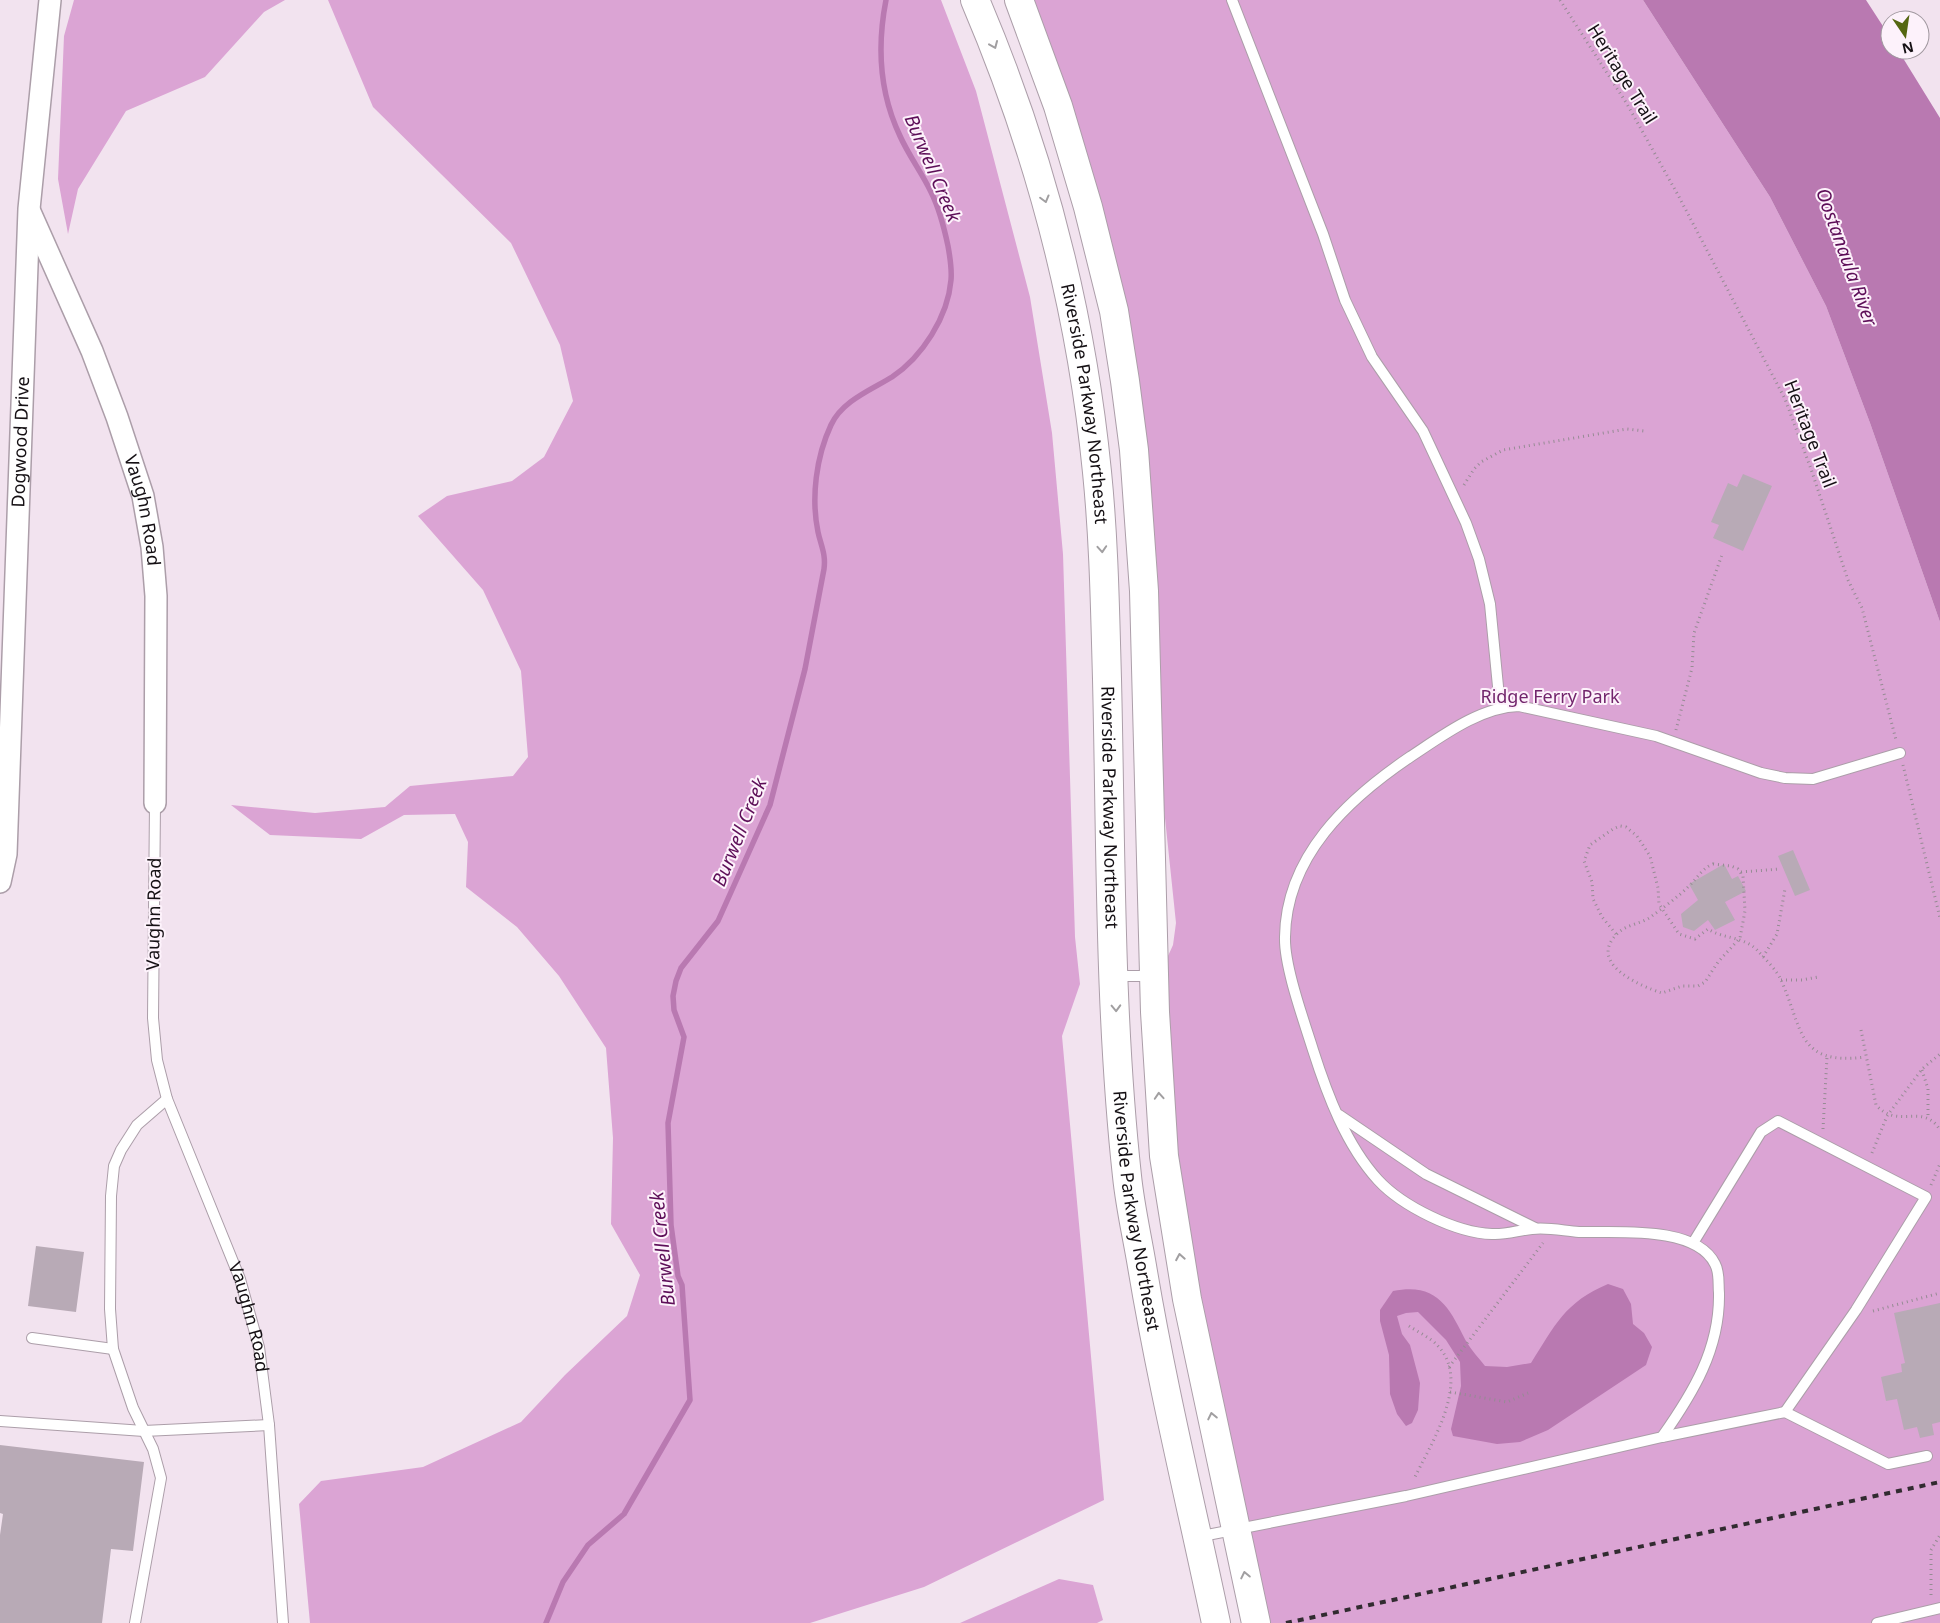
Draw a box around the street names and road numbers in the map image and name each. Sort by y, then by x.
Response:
street label: Heritage Trail [1583,19,1663,128]
street label: Riverside Parkway Northeast [1056,281,1114,525]
street label: Dogwood Drive [5,376,34,508]
street label: Heritage Trail [1779,376,1842,491]
street label: Vaughn Road [119,452,166,567]
street label: Riverside Parkway Northeast [1096,686,1125,930]
street label: Vaughn Road [140,857,166,971]
street label: Riverside Parkway Northeast [1108,1090,1167,1334]
street label: Vaughn Road [223,1258,275,1373]

